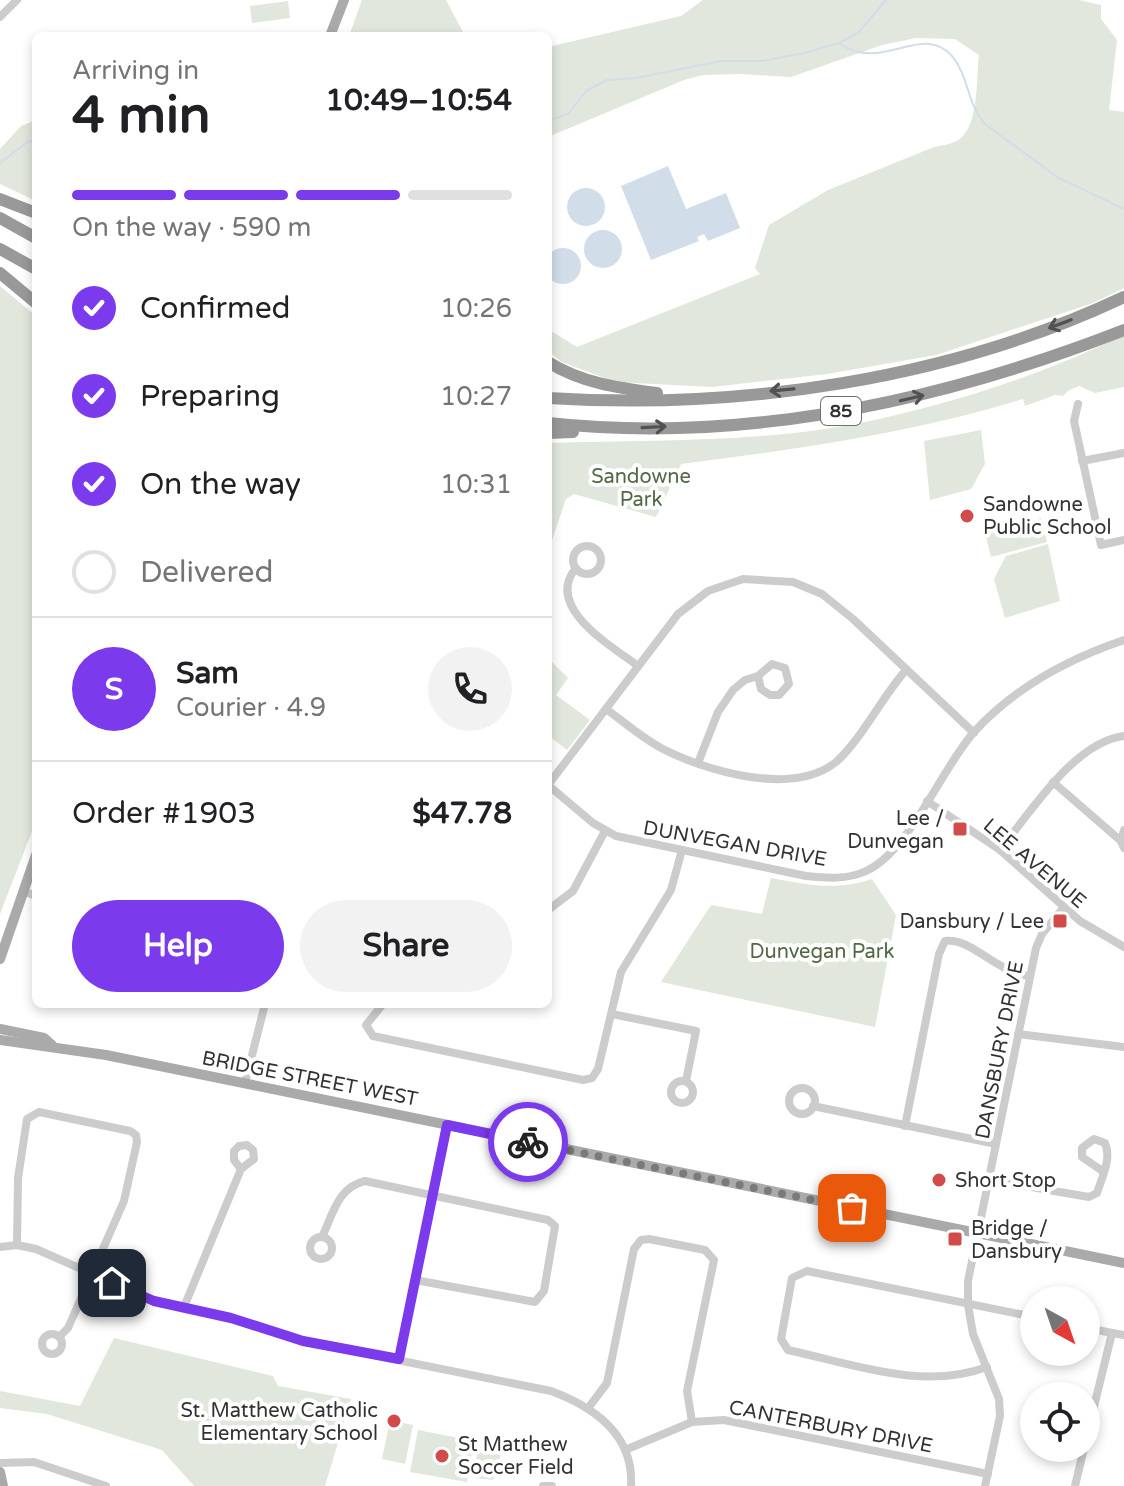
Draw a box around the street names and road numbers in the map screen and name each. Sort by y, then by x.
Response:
road number: 85 [821,397,861,425]
street label: LEE AVENUE [978,814,1091,914]
street label: DUNVEGAN DRIVE [641,816,828,872]
street label: DANSBURY DRIVE [971,959,1029,1141]
street label: BRIDGE STREET WEST [200,1046,420,1112]
street label: CANTERBURY DRIVE [727,1395,935,1459]

